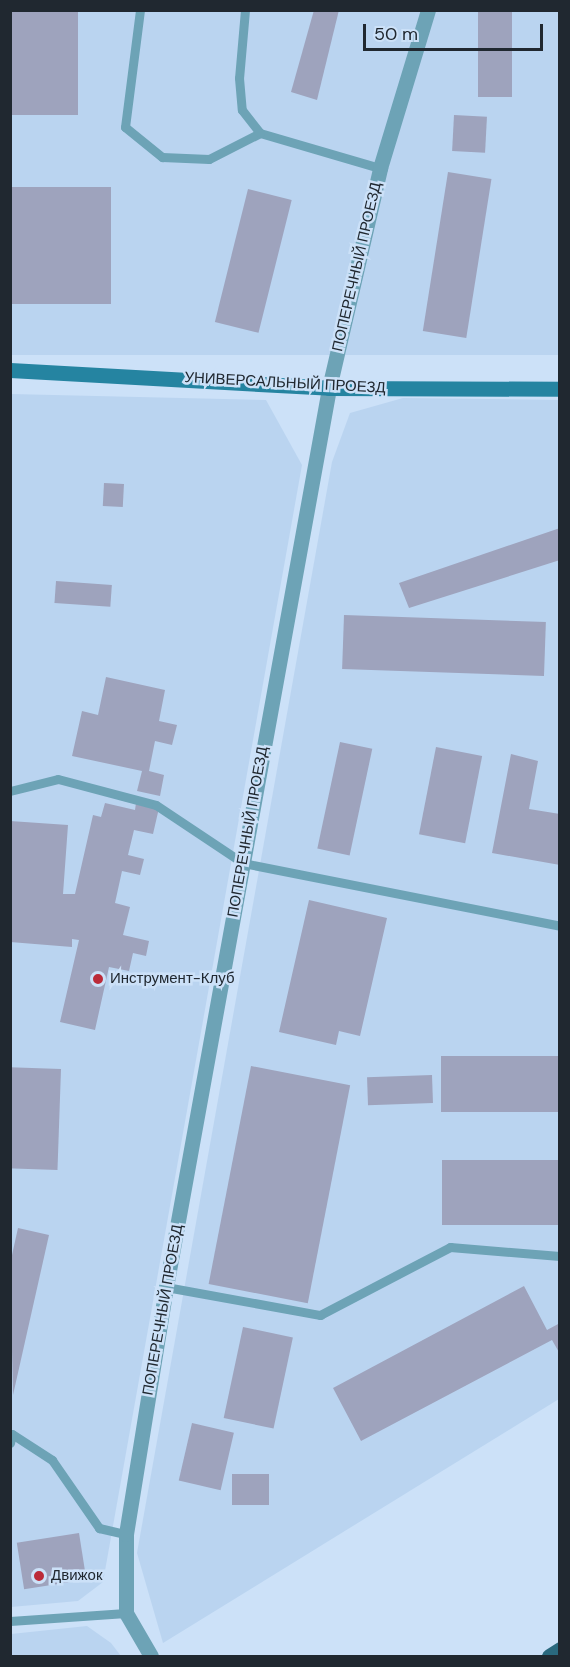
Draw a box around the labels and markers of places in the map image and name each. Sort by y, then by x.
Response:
place label: Инструмент-Клуб [110,970,235,988]
marker: Инструмент-Клуб [91,972,105,986]
place label: Движок [51,1567,102,1585]
marker: Движок [32,1569,46,1583]

